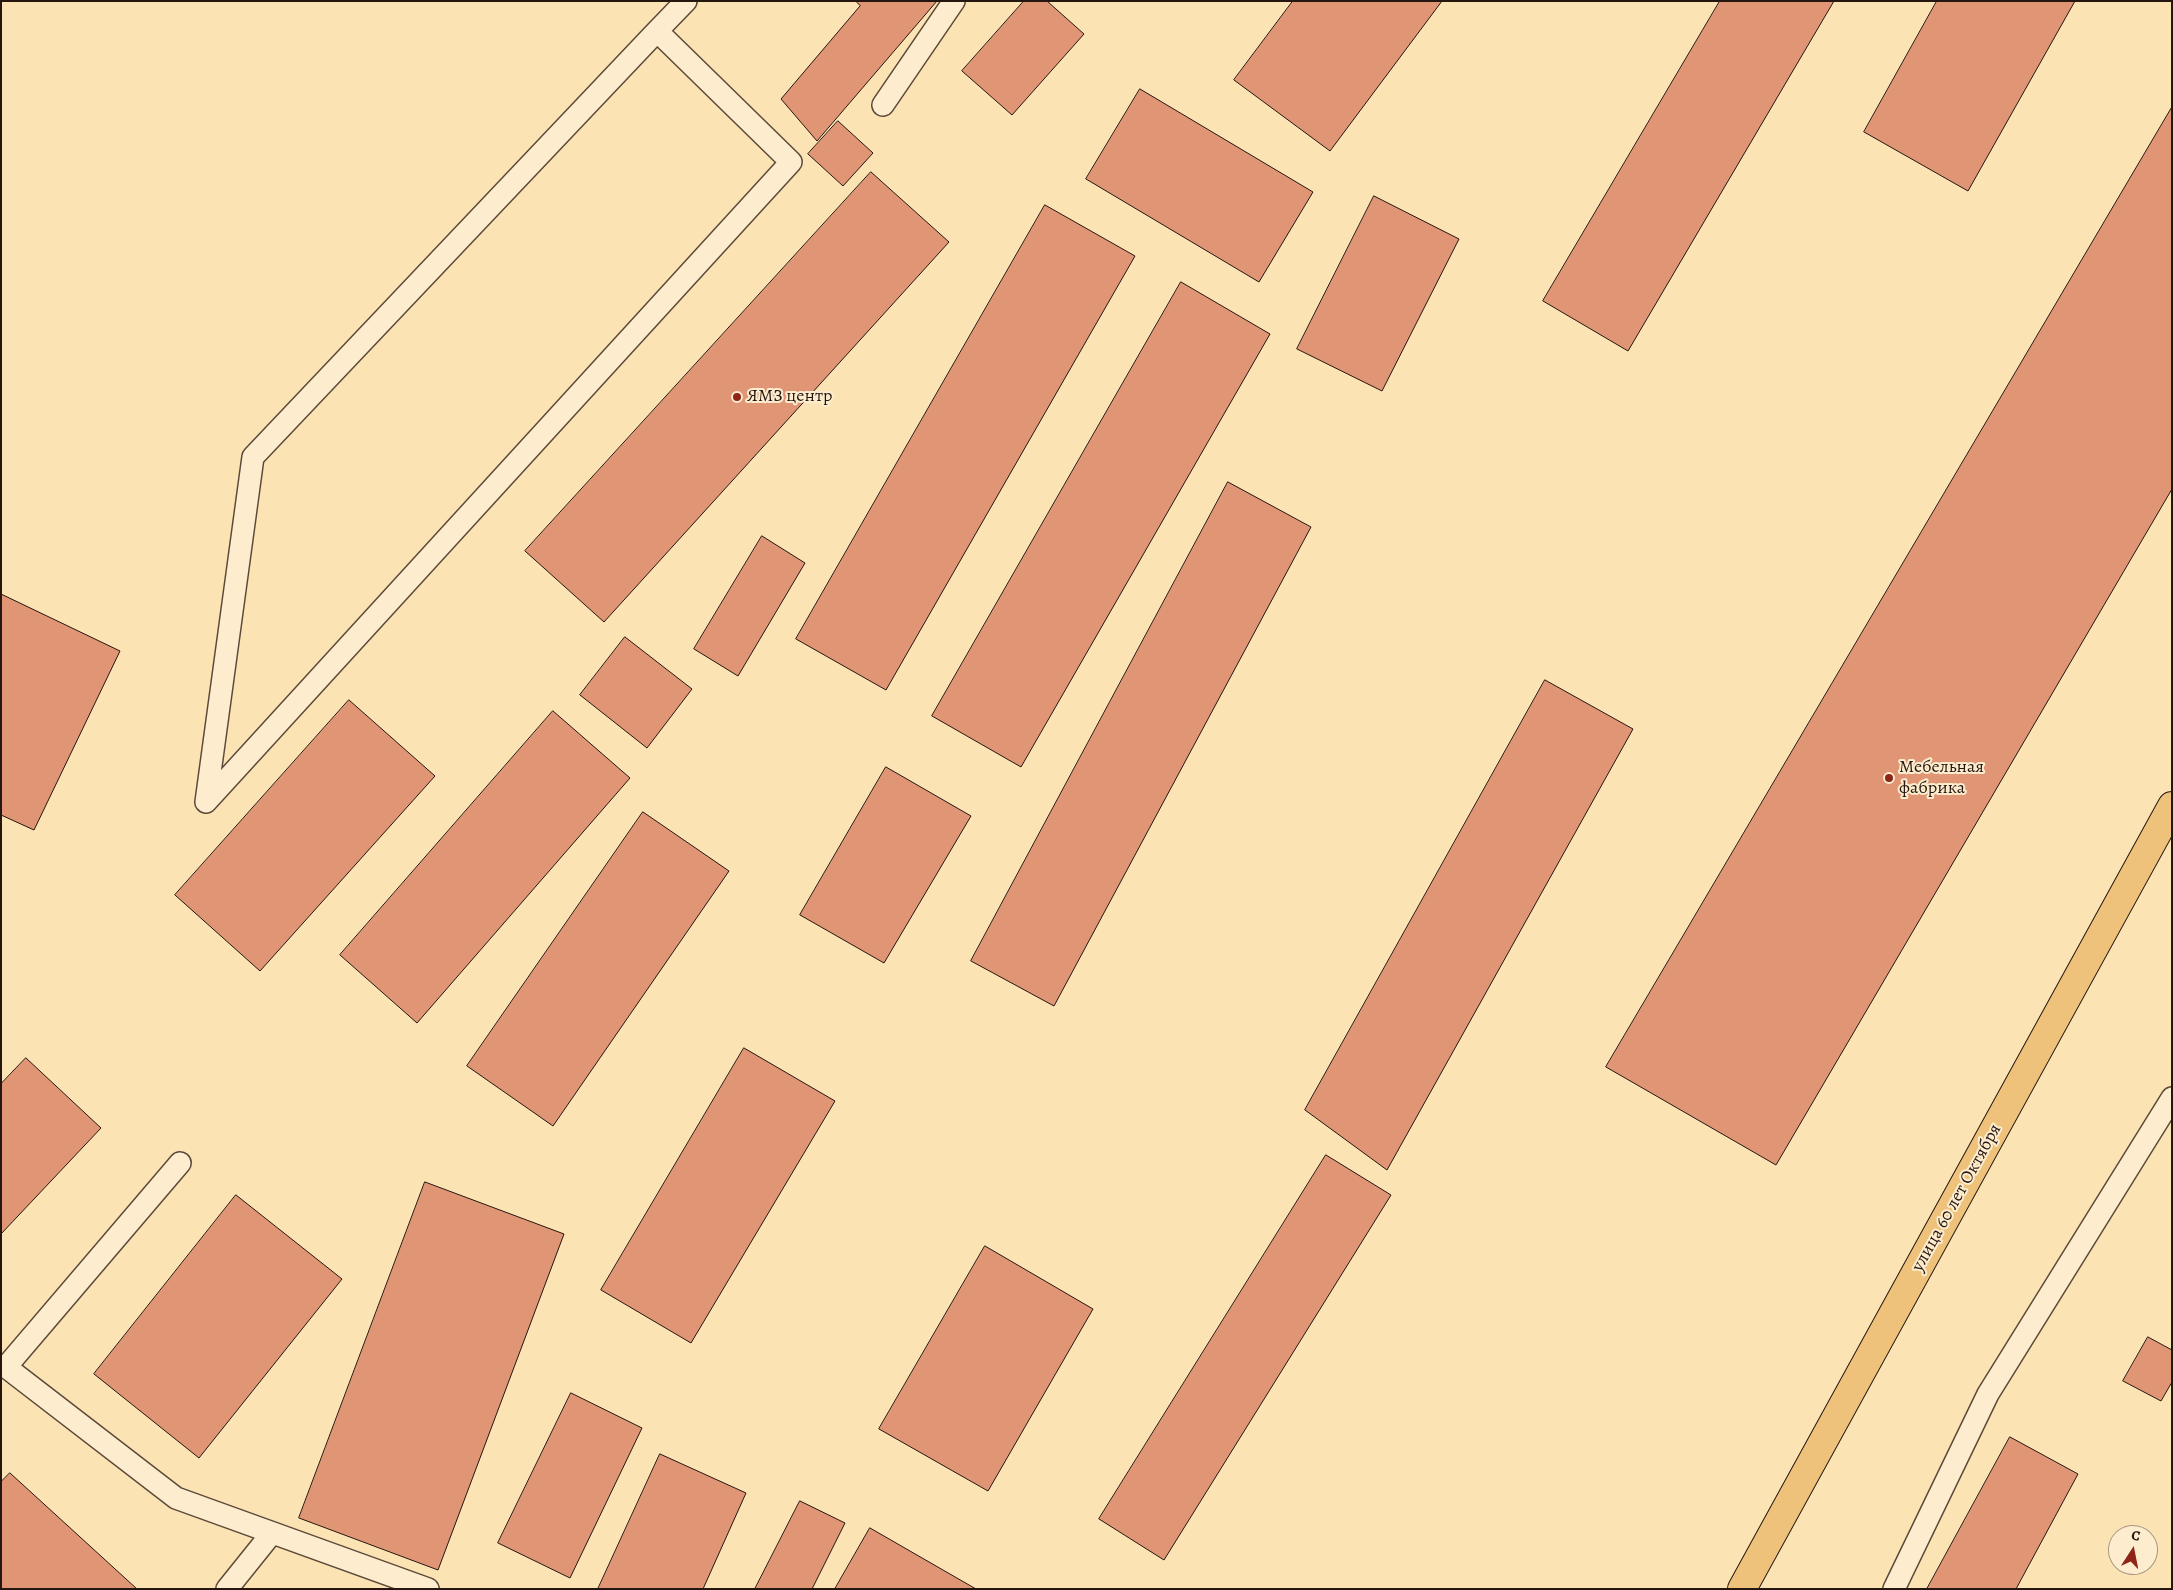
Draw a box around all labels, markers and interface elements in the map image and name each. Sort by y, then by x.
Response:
place label: ЯМЗ центр [747,386,832,408]
marker: ЯМЗ центр [731,391,743,403]
place label: Мебельная фабрика [1899,757,1984,800]
marker: Мебельная фабрика [1883,772,1895,784]
street label: улица 60 лет Октября [1907,1120,2007,1276]
north arrow [2108,1525,2158,1575]
text: С [2130,1526,2142,1546]

